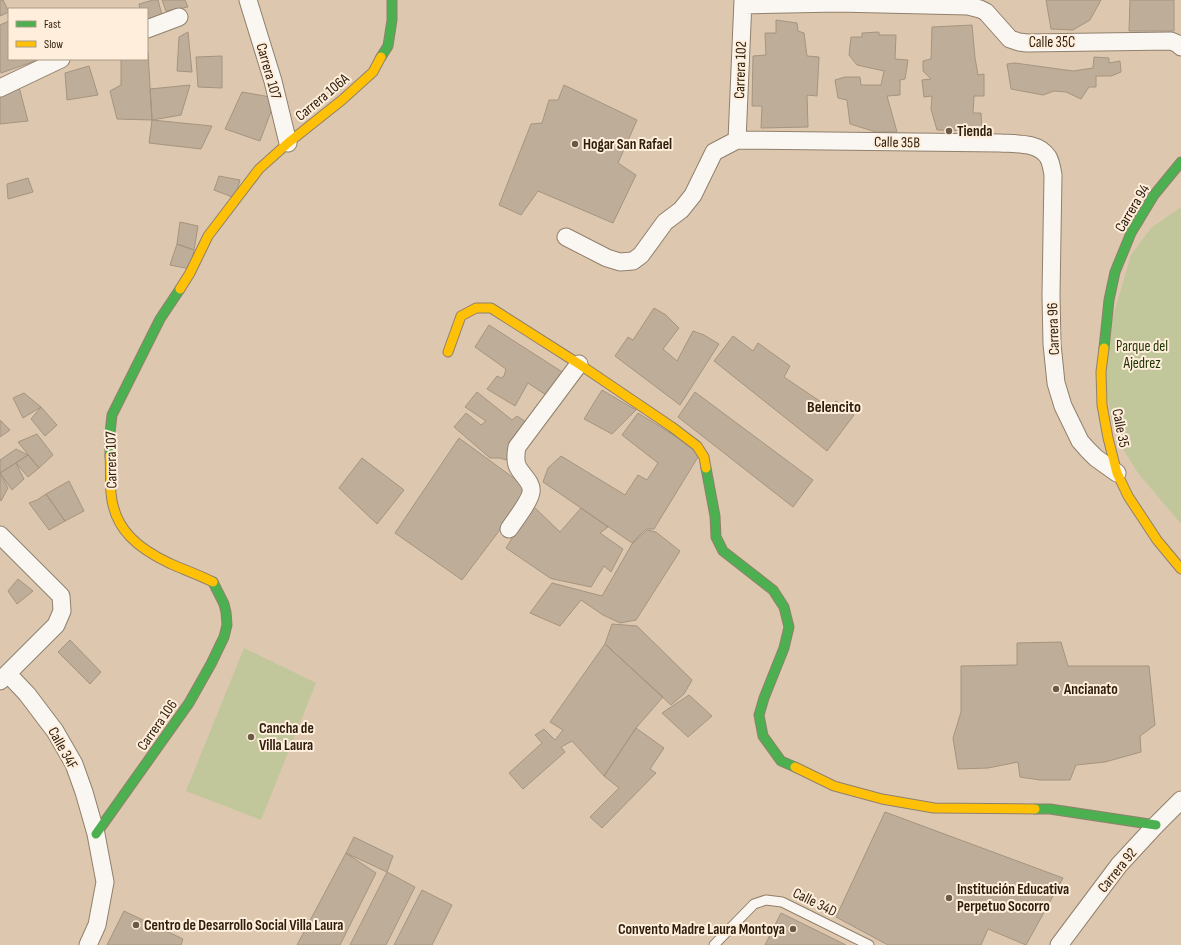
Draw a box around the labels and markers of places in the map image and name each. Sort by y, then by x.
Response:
place label: Tienda [957,122,992,141]
marker: Tienda [944,126,954,136]
place label: Hogar San Rafael [583,135,672,154]
marker: Hogar San Rafael [570,139,580,149]
place label: Ancianato [1063,680,1118,699]
marker: Ancianato [1051,684,1061,694]
place label: Cancha de Villa Laura [259,719,314,755]
marker: Cancha de Villa Laura [246,732,256,742]
place label: Institución Educativa Perpetuo Socorro [957,880,1069,916]
marker: Institución Educativa Perpetuo Socorro [944,893,954,903]
place label: Centro de Desarrollo Social Villa Laura [144,916,343,935]
marker: Centro de Desarrollo Social Villa Laura [131,920,141,930]
place label: Convento Madre Laura Montoya [618,920,785,939]
marker: Convento Madre Laura Montoya [788,924,798,934]

